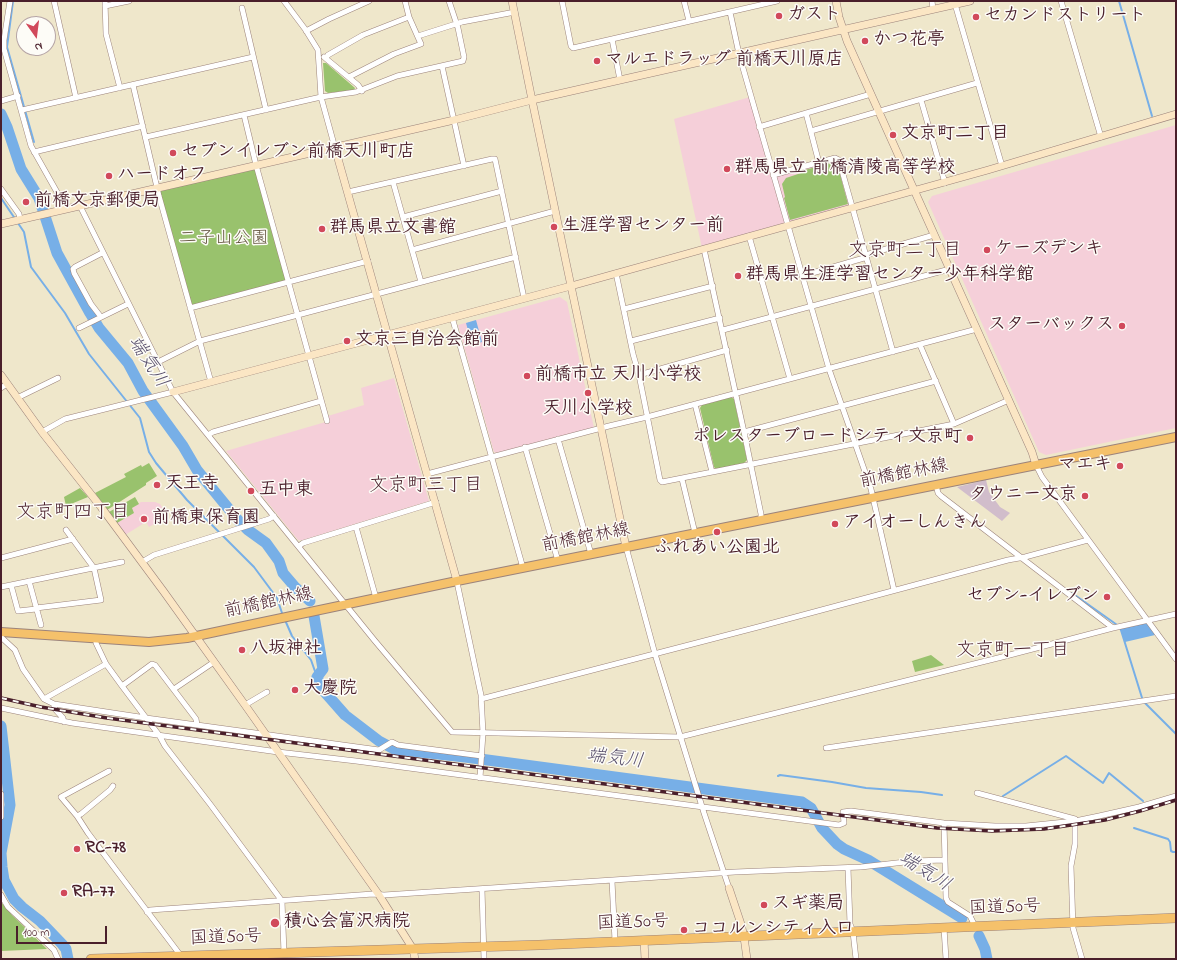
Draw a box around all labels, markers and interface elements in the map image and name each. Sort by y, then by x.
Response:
place label: ガスト [787,5,841,27]
place label: セカンドストリート [984,6,1146,28]
marker: ガスト [774,11,784,21]
marker: セカンドストリート [971,12,981,22]
north arrow [16,16,56,56]
place label: かつ花亭 [873,30,945,52]
marker: かつ花亭 [860,36,870,46]
text: N [33,38,44,55]
place label: マルエドラッグ 前橋天川原店 [605,50,843,72]
marker: マルエドラッグ 前橋天川原店 [592,56,602,66]
place label: 文京町二丁目 [901,124,1009,146]
marker: 文京町二丁目 [888,130,898,140]
place label: セブンイレブン前橋天川町店 [181,142,415,164]
marker: セブンイレブン前橋天川町店 [168,148,178,158]
place label: 群馬県立 前橋清陵高等学校 [735,158,955,180]
marker: 群馬県立 前橋清陵高等学校 [722,164,732,174]
place label: ハードオフ [117,165,207,187]
marker: ハードオフ [104,171,114,181]
place label: 前橋文京郵便局 [34,191,160,213]
marker: 前橋文京郵便局 [21,197,31,207]
place label: 生涯学習センター前 [562,216,724,238]
place label: 群馬県立文書館 [330,218,456,240]
marker: 生涯学習センター前 [549,222,559,232]
marker: 群馬県立文書館 [317,224,327,234]
park label: 二子山公園 [179,229,269,251]
place label: ケーズデンキ [995,239,1103,261]
district label: 文京町二丁目 [848,241,962,263]
marker: ケーズデンキ [982,245,992,255]
place label: 群馬県生涯学習センター少年科学館 [746,265,1034,287]
marker: 群馬県生涯学習センター少年科学館 [733,271,743,281]
place label: スターバックス [988,315,1114,337]
marker: スターバックス [1117,321,1127,331]
place label: 文京三自治会館前 [355,330,499,352]
water label: 端気川 [122,333,172,393]
marker: 文京三自治会館前 [342,336,352,346]
place label: 前橋市立 天川小学校 [535,365,701,387]
marker: 前橋市立 天川小学校 [522,371,532,381]
marker: 天川小学校 [583,388,593,398]
place label: 天川小学校 [543,399,633,421]
place label: ポレスターブロードシティ文京町 [692,427,962,449]
marker: ポレスターブロードシティ文京町 [965,433,975,443]
place label: マエキ [1058,455,1112,477]
street label: 前橋館林線 [858,456,950,494]
marker: マエキ [1115,461,1125,471]
place label: 天王寺 [165,474,219,496]
district label: 文京町三丁目 [369,476,483,498]
marker: 天王寺 [152,480,162,490]
place label: 五中東 [259,480,313,502]
place label: タウニー文京 [969,485,1077,507]
marker: 五中東 [246,486,256,496]
marker: タウニー文京 [1080,491,1090,501]
district label: 文京町四丁目 [16,503,130,525]
place label: 前橋東保育園 [152,508,260,530]
place label: アイオーしんきん [843,513,987,535]
marker: 前橋東保育園 [139,514,149,524]
marker: アイオーしんきん [830,519,840,529]
street label: 前橋館林線 [540,520,632,558]
marker: ふれあい公園北 [712,527,722,537]
place label: ふれあい公園北 [654,538,780,560]
street label: 前橋館林線 [223,584,315,624]
place label: セブン-イレブン [966,586,1099,608]
marker: セブン-イレブン [1102,592,1112,602]
place label: 八坂神社 [250,639,322,661]
district label: 文京町一丁目 [956,641,1070,663]
marker: 八坂神社 [237,645,247,655]
place label: 大慶院 [303,679,357,701]
marker: 大慶院 [290,685,300,695]
water label: 端気川 [585,745,645,775]
place label: RC-78 [85,838,126,860]
marker: RC-78 [72,844,82,854]
water label: 端気川 [894,848,954,898]
place label: RA-77 [72,882,115,904]
marker: RA-77 [59,888,69,898]
place label: スギ薬局 [772,894,844,916]
street label: 国道50号 [969,897,1041,921]
marker: スギ薬局 [759,900,769,910]
place label: 積心会富沢病院 [284,912,410,934]
street label: 国道50号 [597,912,669,936]
marker: 積心会富沢病院 [269,917,281,929]
scale bar [18,918,109,944]
place label: ココルンシティ入口 [692,919,854,941]
text: 100 m [23,924,50,942]
marker: ココルンシティ入口 [679,925,689,935]
street label: 国道50号 [190,927,262,951]

